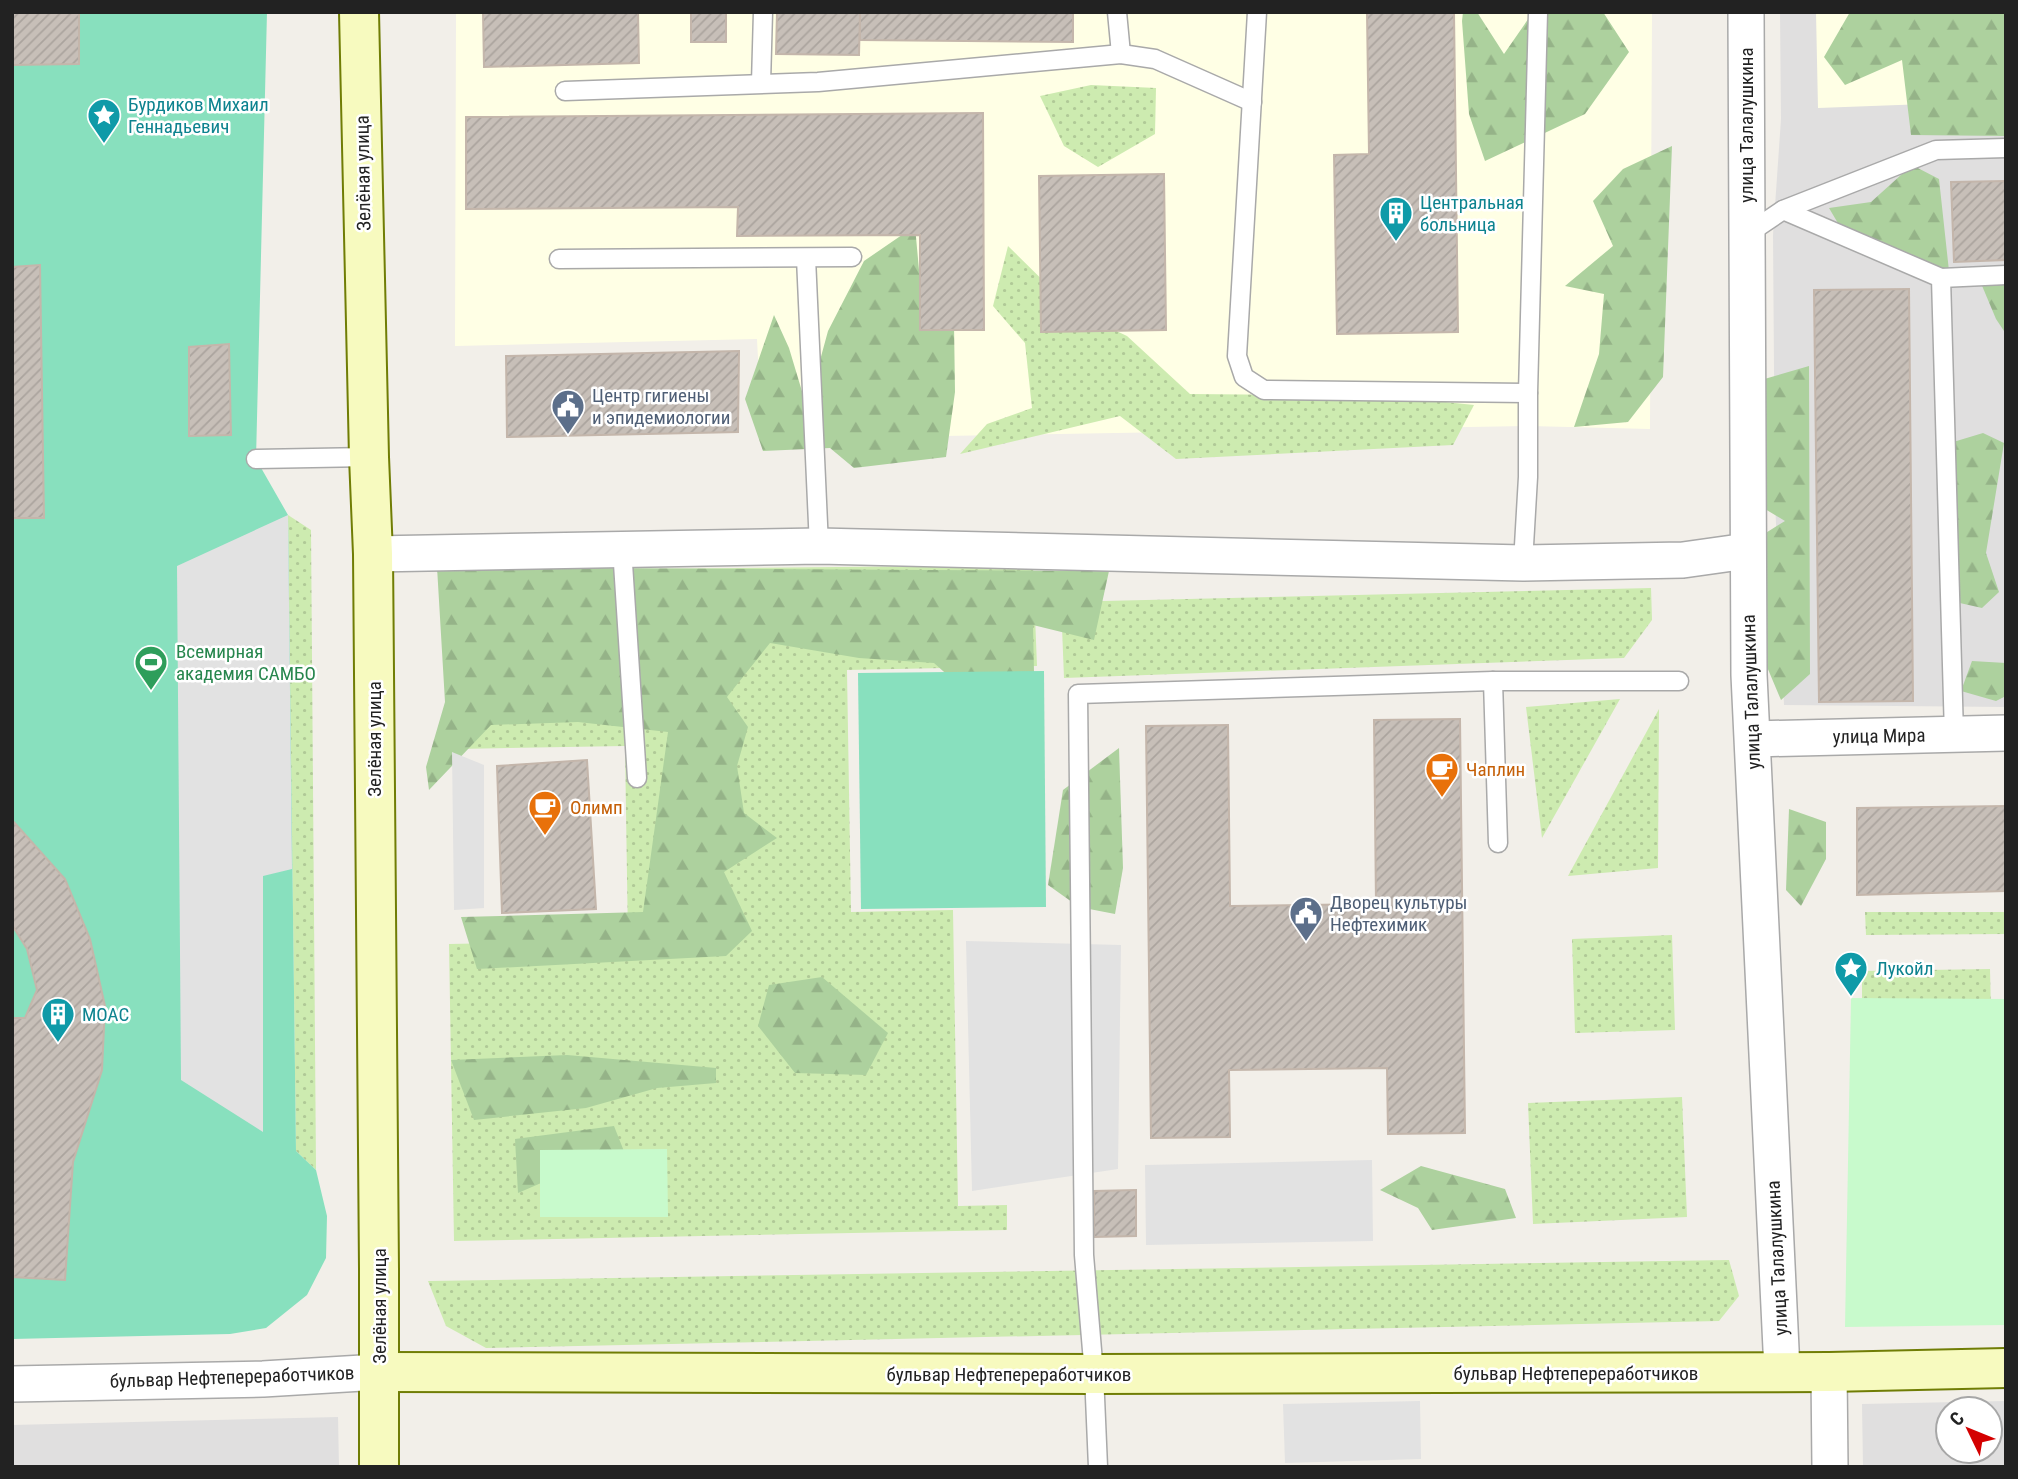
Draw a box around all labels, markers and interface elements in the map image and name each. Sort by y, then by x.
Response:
street label: улица Талалушкина [1735,47,1758,203]
place label: Бурдиков Михаил Геннадьевич [128,93,269,138]
place icon: Бурдиков Михаил Геннадьевич [85,96,123,145]
street label: Зелёная улица [350,115,376,231]
place label: Центральная больница [1420,191,1524,236]
building icon: Центральная больница [1377,194,1415,243]
place label: Центр гигиены и эпидемиологии [592,384,730,429]
public building icon: Центр гигиены и эпидемиологии [549,387,587,436]
street label: улица Талалушкина [1737,614,1765,770]
place label: Всемирная академия САМБО [176,640,316,685]
sports icon: Всемирная академия САМБО [132,643,170,692]
street label: Зелёная улица [363,681,386,797]
street label: улица Мира [1832,724,1926,748]
cafe icon: Чаплин [1423,750,1461,799]
place label: Чаплин [1466,758,1525,781]
cafe icon: Олимп [526,788,564,837]
place label: Олимп [570,796,623,819]
place label: Дворец культуры Нефтехимик [1330,891,1467,936]
public building icon: Дворец культуры Нефтехимик [1287,894,1325,943]
place icon: Лукойл [1832,949,1870,998]
place label: Лукойл [1876,957,1933,980]
building icon: МОАС [39,995,77,1044]
place label: МОАС [82,1003,129,1026]
street label: улица Талалушкина [1761,1180,1793,1336]
street label: Зелёная улица [368,1248,391,1364]
street label: бульвар Нефтепереработчиков [109,1361,355,1393]
street label: бульвар Нефтепереработчиков [1454,1362,1698,1385]
street label: бульвар Нефтепереработчиков [887,1363,1131,1386]
north arrow [1934,1395,2004,1465]
text: С [1945,1407,1969,1431]

